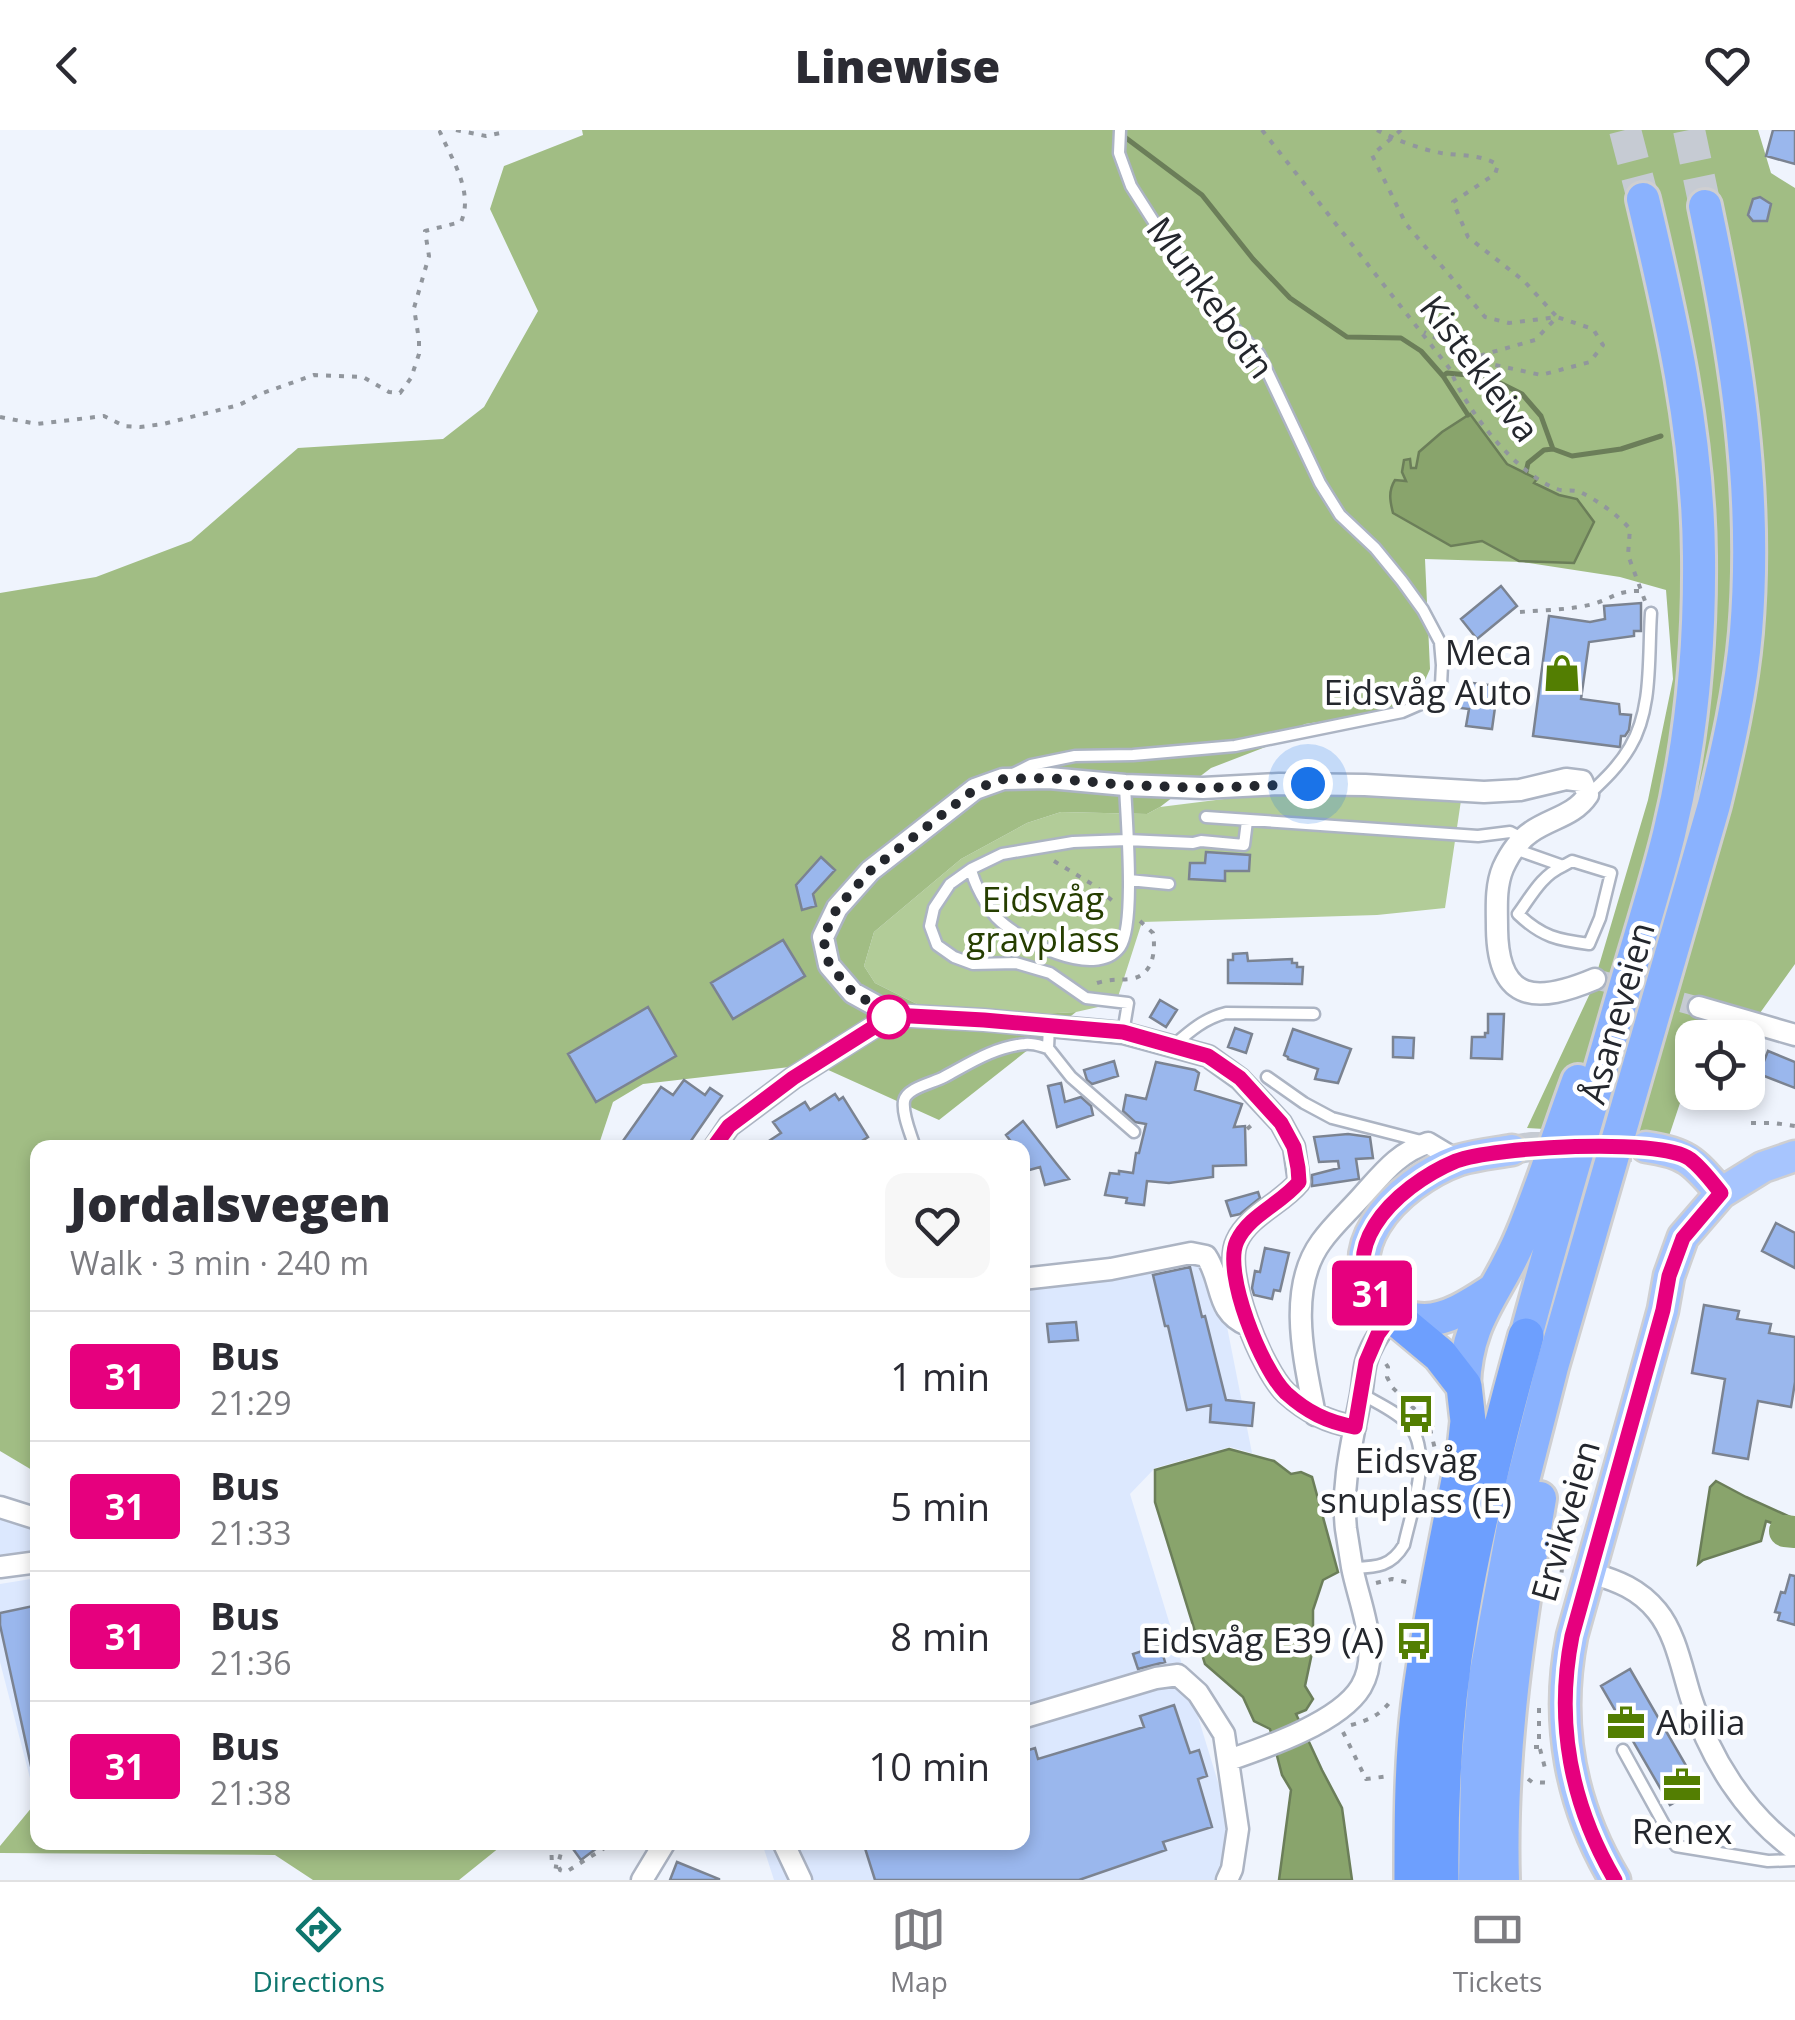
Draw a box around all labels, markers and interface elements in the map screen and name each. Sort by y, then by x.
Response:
text: Linewise [795,35,1000,96]
icon: back [40,38,95,93]
icon: heart [1700,38,1755,93]
street label: Munkebotn [1137,207,1286,387]
street label: Kistekleiva [1410,285,1551,451]
place label: Meca Eidsvåg Auto [1323,628,1532,715]
shop icon: Meca Eidsvåg Auto [1541,652,1583,694]
your location [1283,759,1333,809]
park label: Eidsvåg gravplass [966,875,1120,962]
street label: Åsaneveien [1568,916,1665,1109]
unlabelled marker [868,996,910,1038]
map controls [1675,1020,1765,1110]
button: locate [1675,1020,1765,1110]
text: Jordalsvegen [70,1171,391,1236]
button: heart [885,1173,990,1278]
text: Walk · 3 min · 240 m [70,1241,369,1284]
line badge: 31 [1327,1260,1417,1326]
text: 31 [1352,1270,1392,1317]
text: Bus [210,1329,279,1381]
text: 1 min [890,1350,990,1402]
text: 31 [105,1353,145,1400]
text: 21:29 [210,1381,292,1424]
bus stop icon: Eidsvåg snuplass (E) [1395,1393,1437,1435]
street label: Ervikveien [1519,1435,1610,1607]
place label: Eidsvåg snuplass (E) [1320,1436,1512,1523]
text: Bus [210,1459,279,1511]
text: 5 min [890,1480,990,1532]
text: 31 [105,1483,145,1530]
text: 21:33 [210,1511,292,1554]
text: Bus [210,1589,279,1641]
text: 8 min [890,1610,990,1662]
text: 31 [105,1613,145,1660]
place label: Eidsvåg E39 (A) [1141,1616,1384,1663]
bus stop icon: Eidsvåg E39 (A) [1393,1620,1435,1662]
text: 21:36 [210,1641,292,1684]
place label: Abilia [1656,1698,1746,1745]
office icon: Abilia [1605,1702,1647,1744]
text: Bus [210,1719,279,1771]
text: 10 min [869,1740,990,1792]
text: 31 [105,1743,145,1790]
office icon: Renex [1661,1764,1703,1806]
text: 21:38 [210,1771,292,1814]
place label: Renex [1632,1807,1732,1854]
tab: Directions [253,1902,385,2000]
tab: Map [890,1902,948,2000]
tab: Tickets [1453,1902,1542,2000]

